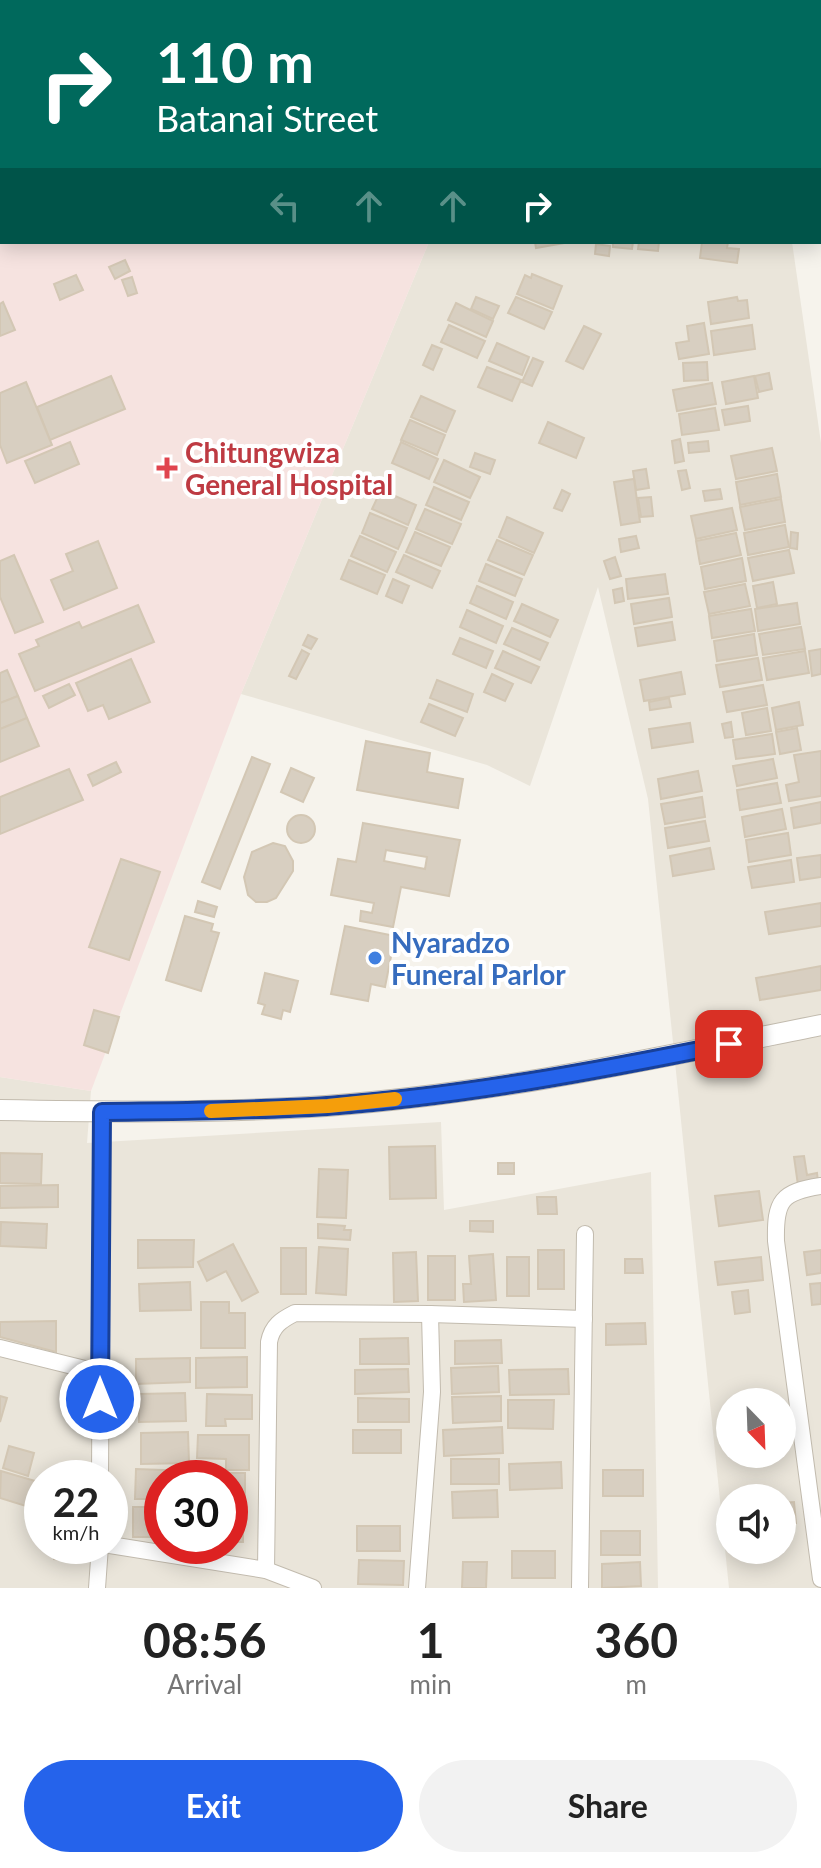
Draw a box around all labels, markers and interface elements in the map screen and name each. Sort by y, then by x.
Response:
text: 110 m [156,28,314,95]
icon: right [24,32,128,136]
text: Batanai Street [156,96,378,140]
icon: left [263,184,307,228]
icon: ahead [347,184,391,228]
icon: ahead [431,184,475,228]
icon: right [515,184,559,228]
place label: Chitungwiza General Hospital [185,435,393,501]
marker: Chitungwiza General Hospital [156,457,178,479]
place label: Nyaradzo Funeral Parlor [391,925,566,991]
marker: Nyaradzo Funeral Parlor [366,949,384,967]
pin [695,1010,763,1078]
icon: arrive [707,1022,751,1066]
position arrow [58,1357,142,1441]
north arrow [716,1388,796,1468]
map controls [716,1388,796,1564]
speed limit sign: 30 [144,1460,248,1564]
text: 22 [53,1478,99,1526]
button: sound [716,1484,796,1564]
text: km/h [53,1520,99,1544]
text: 08:56 [143,1611,267,1668]
text: 1 [417,1611,445,1668]
text: 360 [595,1611,678,1668]
text: Arrival [167,1668,242,1700]
text: min [410,1668,452,1700]
text: m [626,1668,647,1700]
button: Exit [24,1760,403,1852]
button: Share [419,1760,797,1852]

